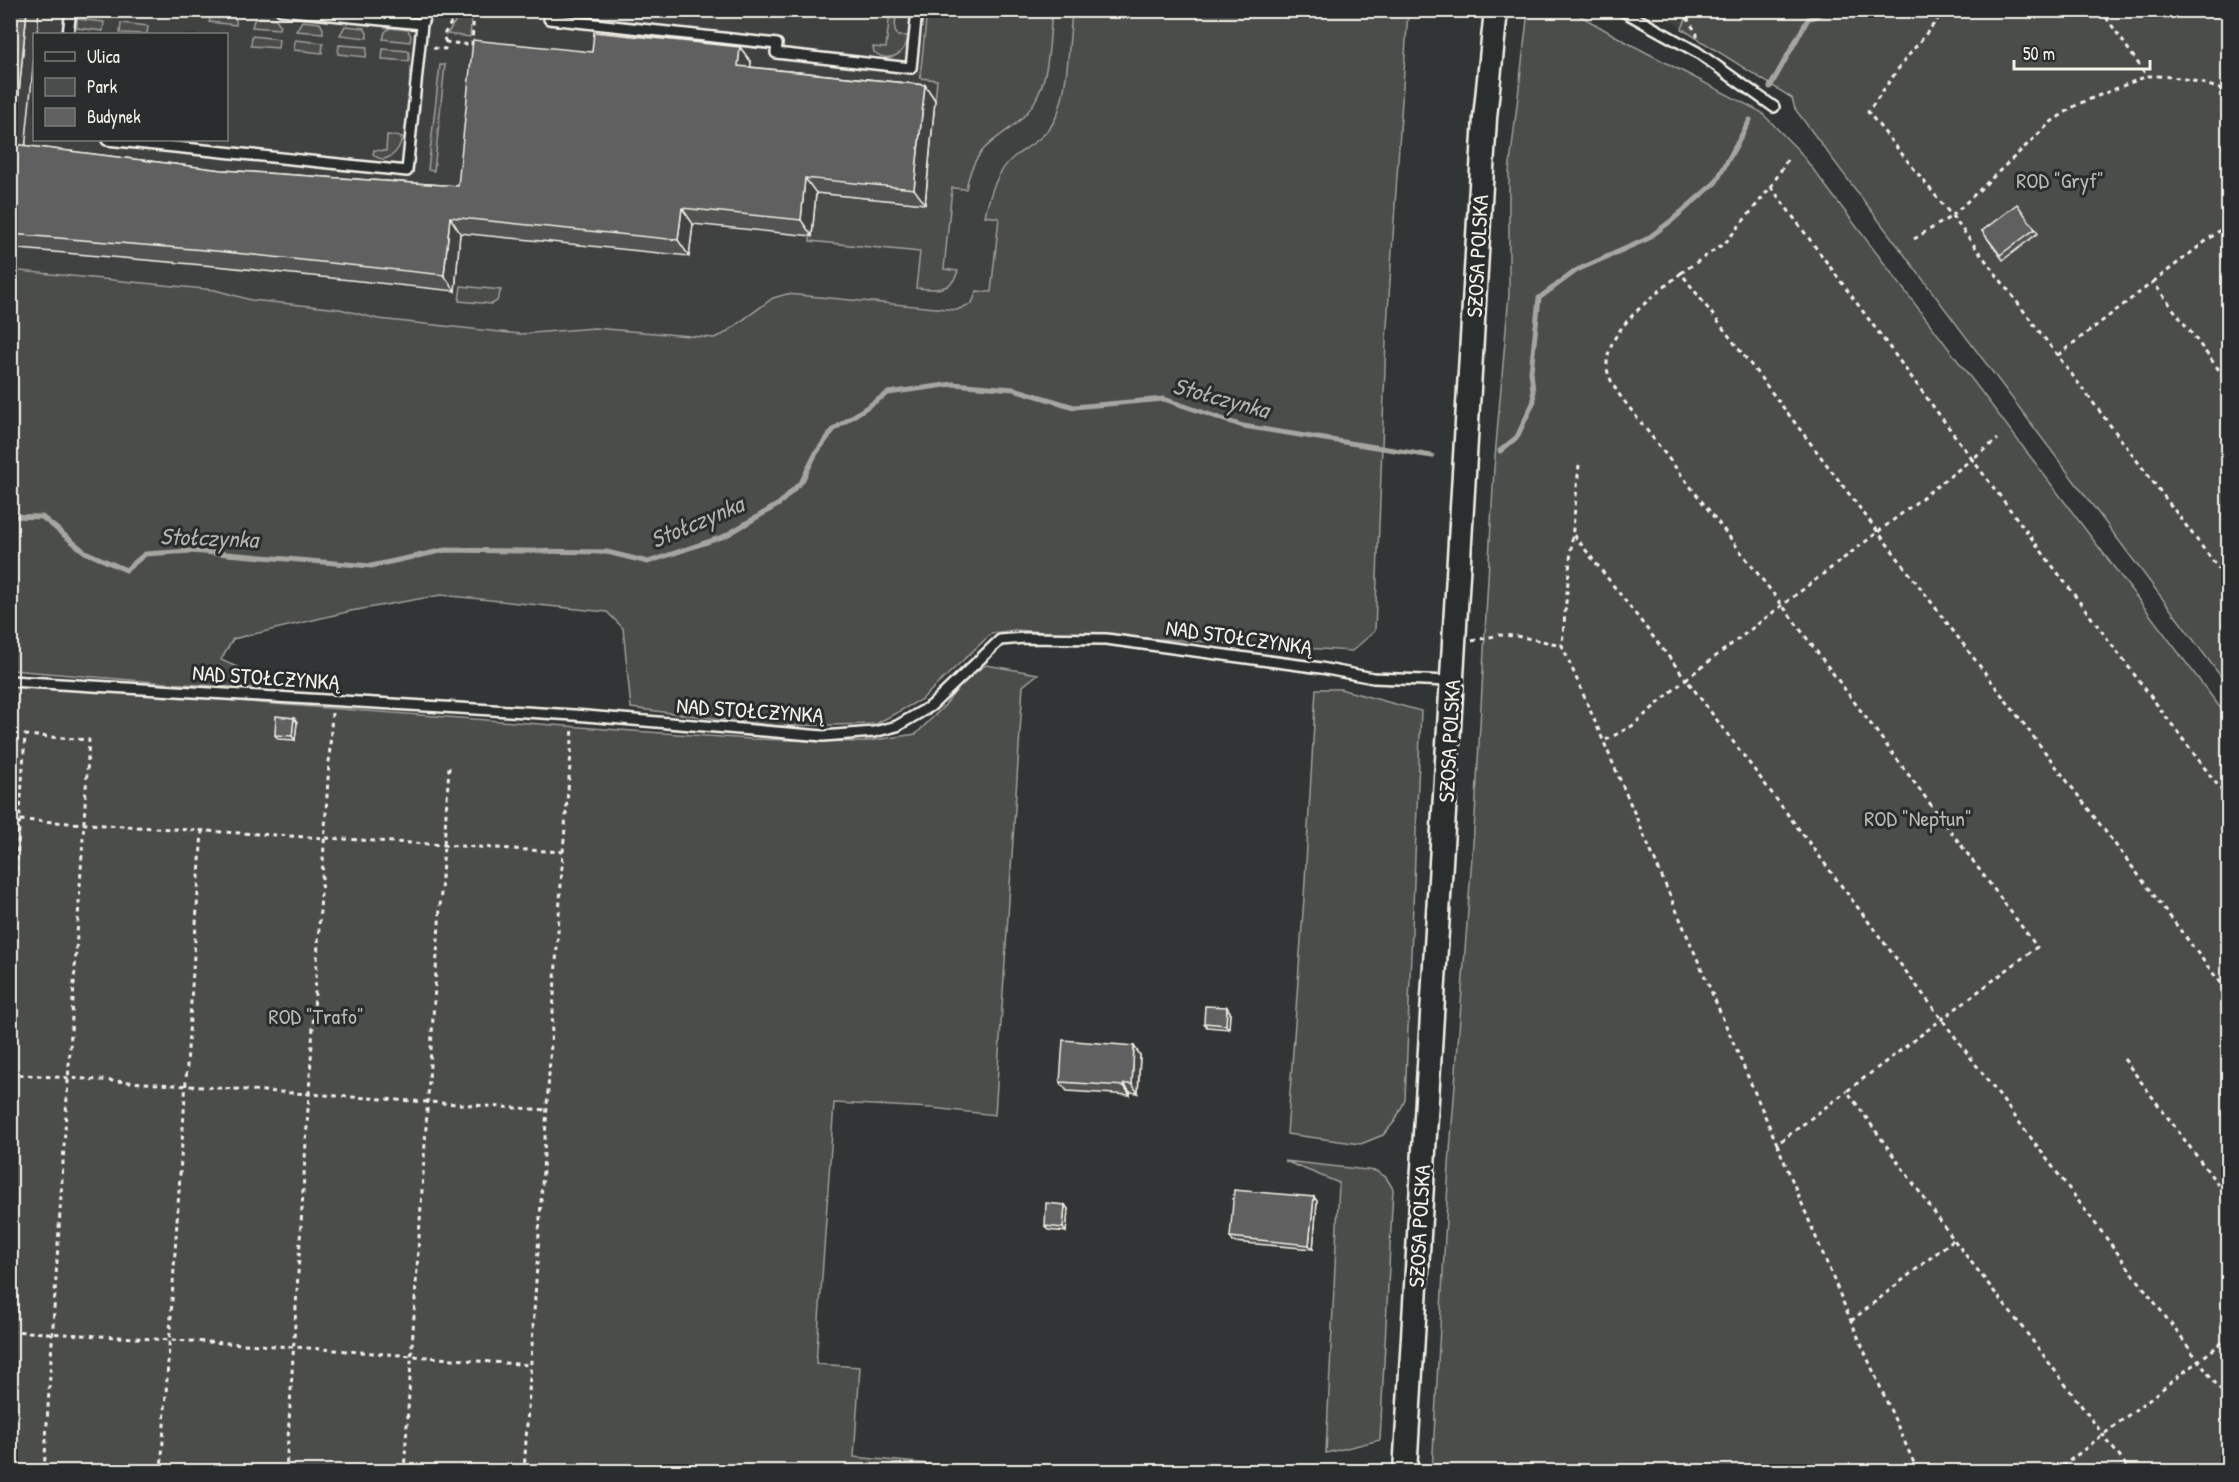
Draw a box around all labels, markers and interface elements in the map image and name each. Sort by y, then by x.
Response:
legend [33,33,228,141]
scale bar [2014,33,2150,71]
text: 50 m [2023,41,2055,66]
text: Ulica [87,44,120,69]
text: Park [87,74,118,99]
text: Budynek [87,104,141,129]
park label: ROD "Gryf" [2016,165,2104,195]
street label: SZOSA POLSKA [1459,194,1495,318]
water label: Stołczynka [1170,369,1275,427]
water label: Stołczynka [645,486,751,556]
water label: Stołczynka [159,519,261,556]
street label: NAD STOŁCZYNKĄ [1164,612,1315,662]
street label: NAD STOŁCZYNKĄ [191,657,342,697]
street label: SZOSA POLSKA [1431,679,1467,803]
street label: NAD STOŁCZYNKĄ [675,690,826,730]
park label: ROD "Neptun" [1864,803,1972,833]
park label: ROD "Trafo" [268,1001,364,1031]
street label: SZOSA POLSKA [1401,1164,1437,1288]

